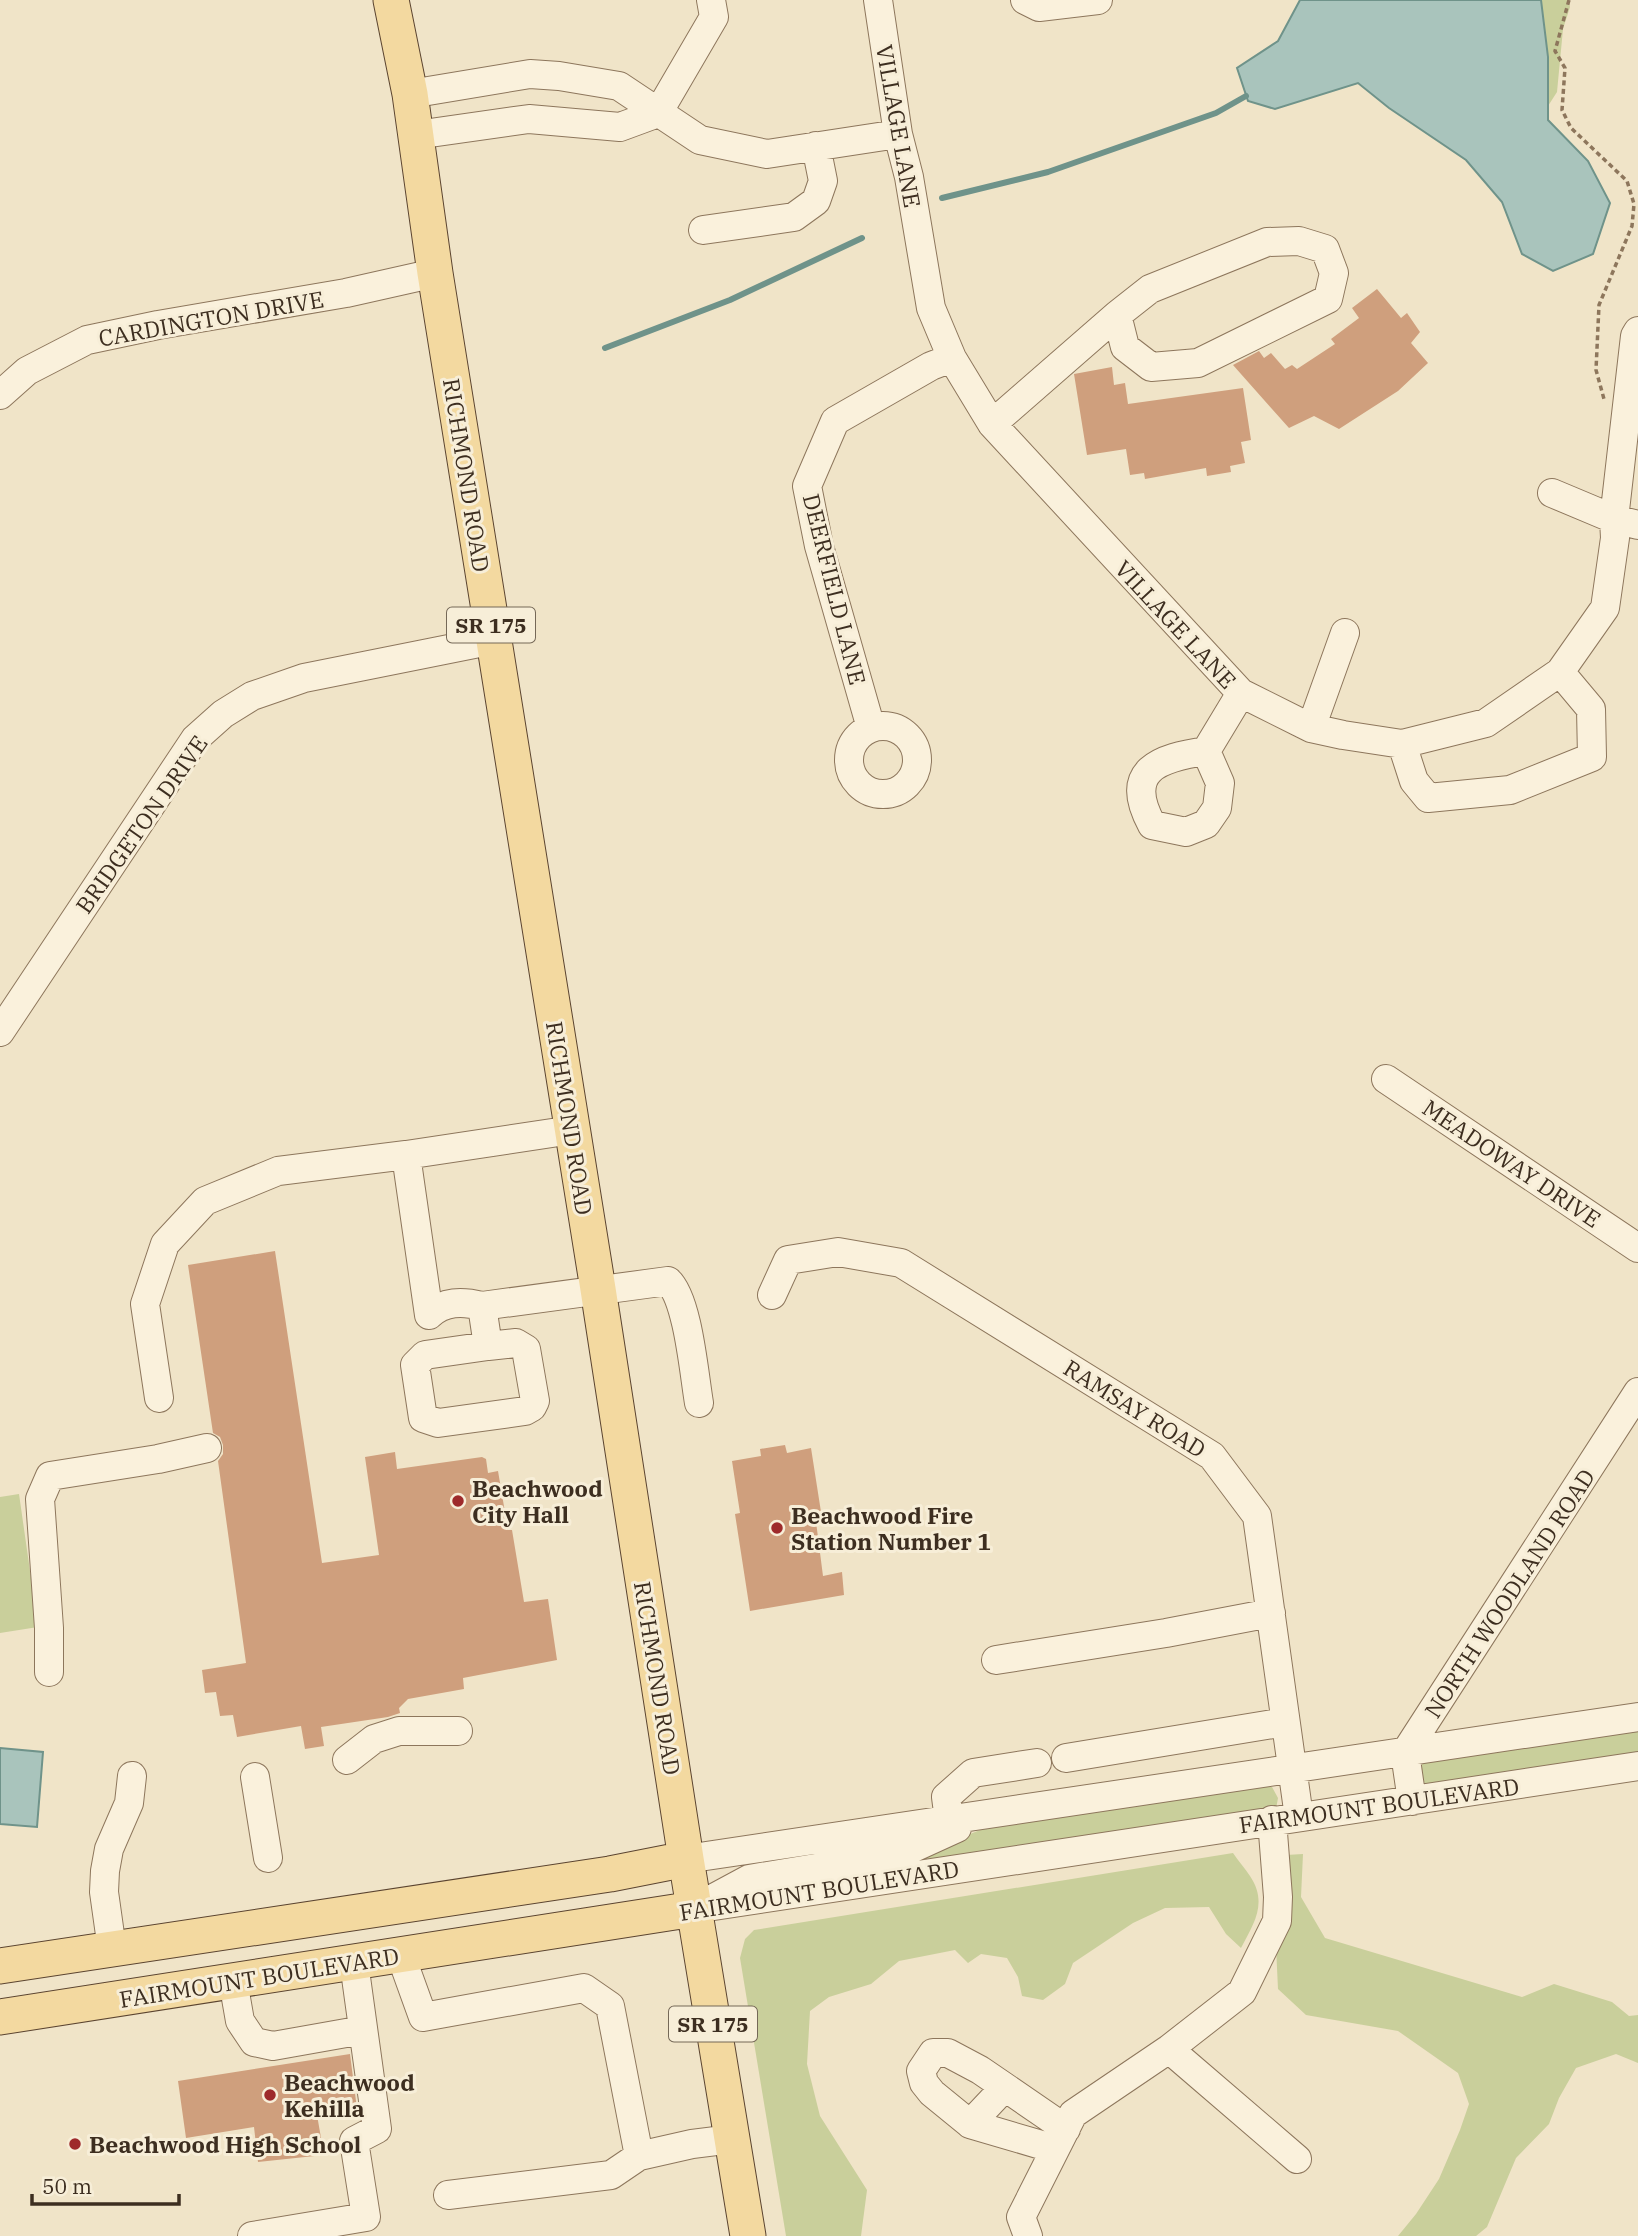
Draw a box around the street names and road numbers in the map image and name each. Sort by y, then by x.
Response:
street label: VILLAGE LANE [870,42,928,210]
street label: CARDINGTON DRIVE [96,283,326,353]
street label: RICHMOND ROAD [437,376,497,574]
street label: DEERFIELD LANE [797,490,873,688]
street label: VILLAGE LANE [1109,553,1243,695]
road number: SR 175 [447,608,535,642]
street label: BRIDGETON DRIVE [68,729,214,919]
street label: RICHMOND ROAD [540,1019,600,1217]
street label: MEADOWAY DRIVE [1417,1092,1607,1234]
street label: RAMSAY ROAD [1058,1352,1212,1464]
street label: NORTH WOODLAND ROAD [1417,1463,1601,1723]
street label: RICHMOND ROAD [628,1579,688,1777]
street label: FAIRMOUNT BOULEVARD [1237,1770,1521,1840]
street label: FAIRMOUNT BOULEVARD [677,1853,961,1927]
street label: FAIRMOUNT BOULEVARD [117,1940,401,2014]
road number: SR 175 [669,2007,757,2042]

